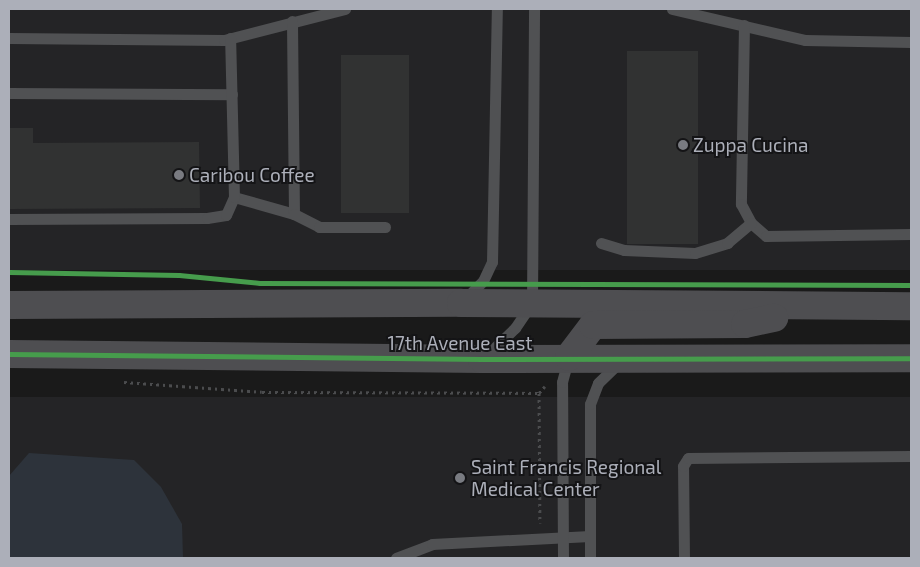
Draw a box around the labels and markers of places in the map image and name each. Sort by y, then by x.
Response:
place label: Zuppa Cucina [693,134,808,156]
marker: Zuppa Cucina [677,139,689,151]
place label: Caribou Coffee [189,164,315,186]
marker: Caribou Coffee [173,169,185,181]
place label: Saint Francis Regional Medical Center [471,456,661,500]
marker: Saint Francis Regional Medical Center [453,471,467,485]

